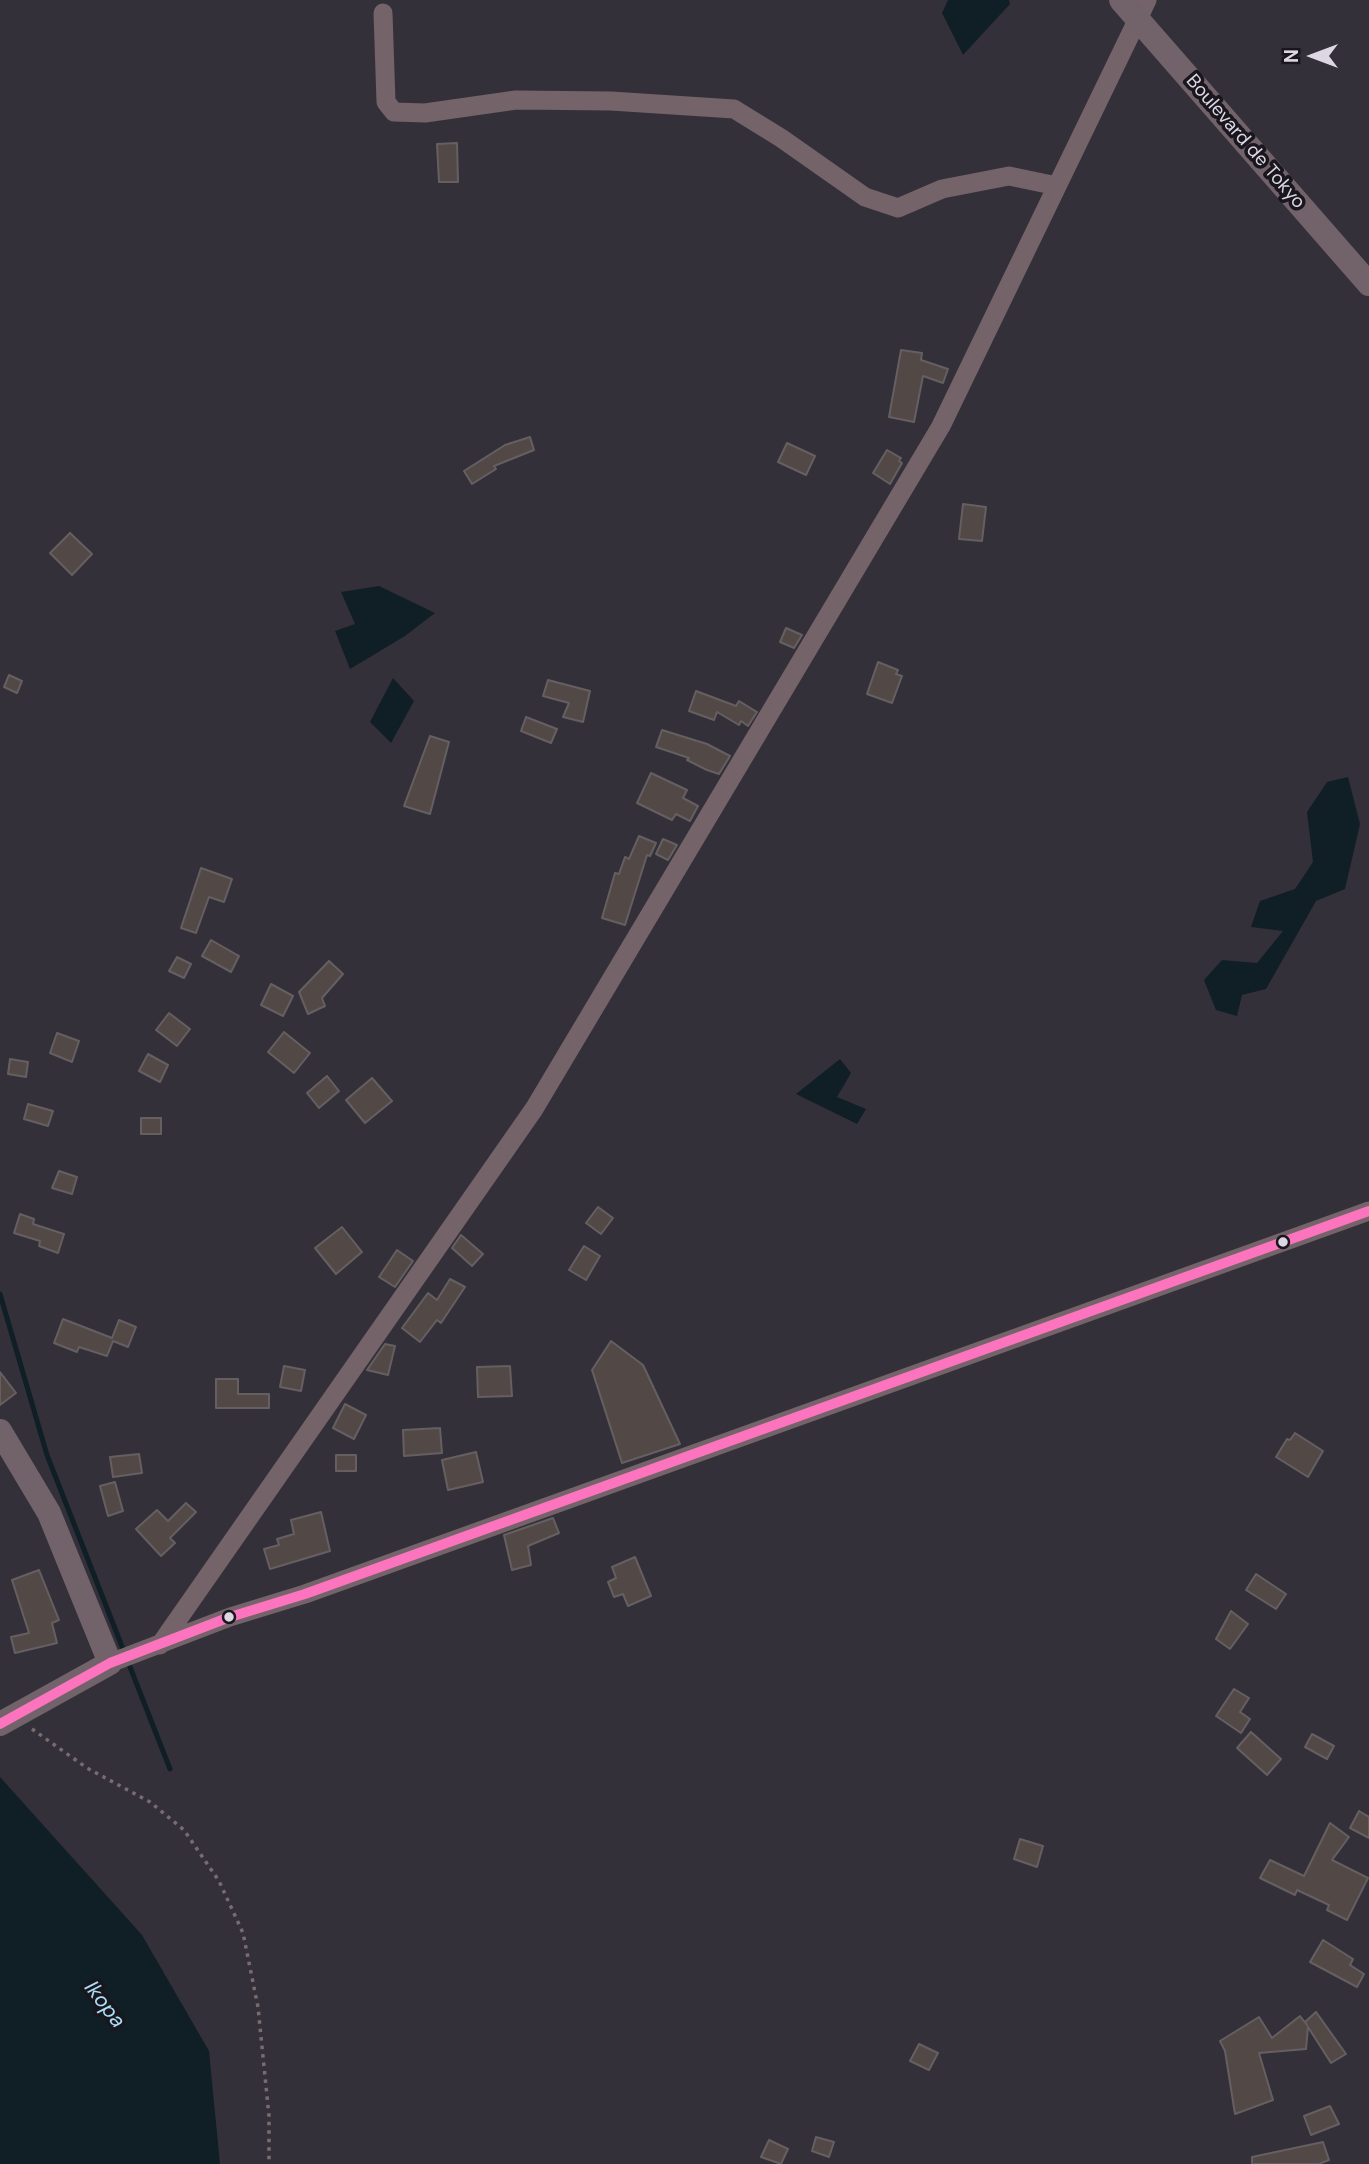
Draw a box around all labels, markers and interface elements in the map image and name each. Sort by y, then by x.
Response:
north arrow [1278,21,1348,91]
text: N [1279,49,1304,63]
street label: Boulevard de Tokyo [1181,70,1309,214]
unlabelled marker [1276,1235,1290,1249]
unlabelled marker [222,1610,236,1624]
water label: Ikopa [78,1977,130,2033]

